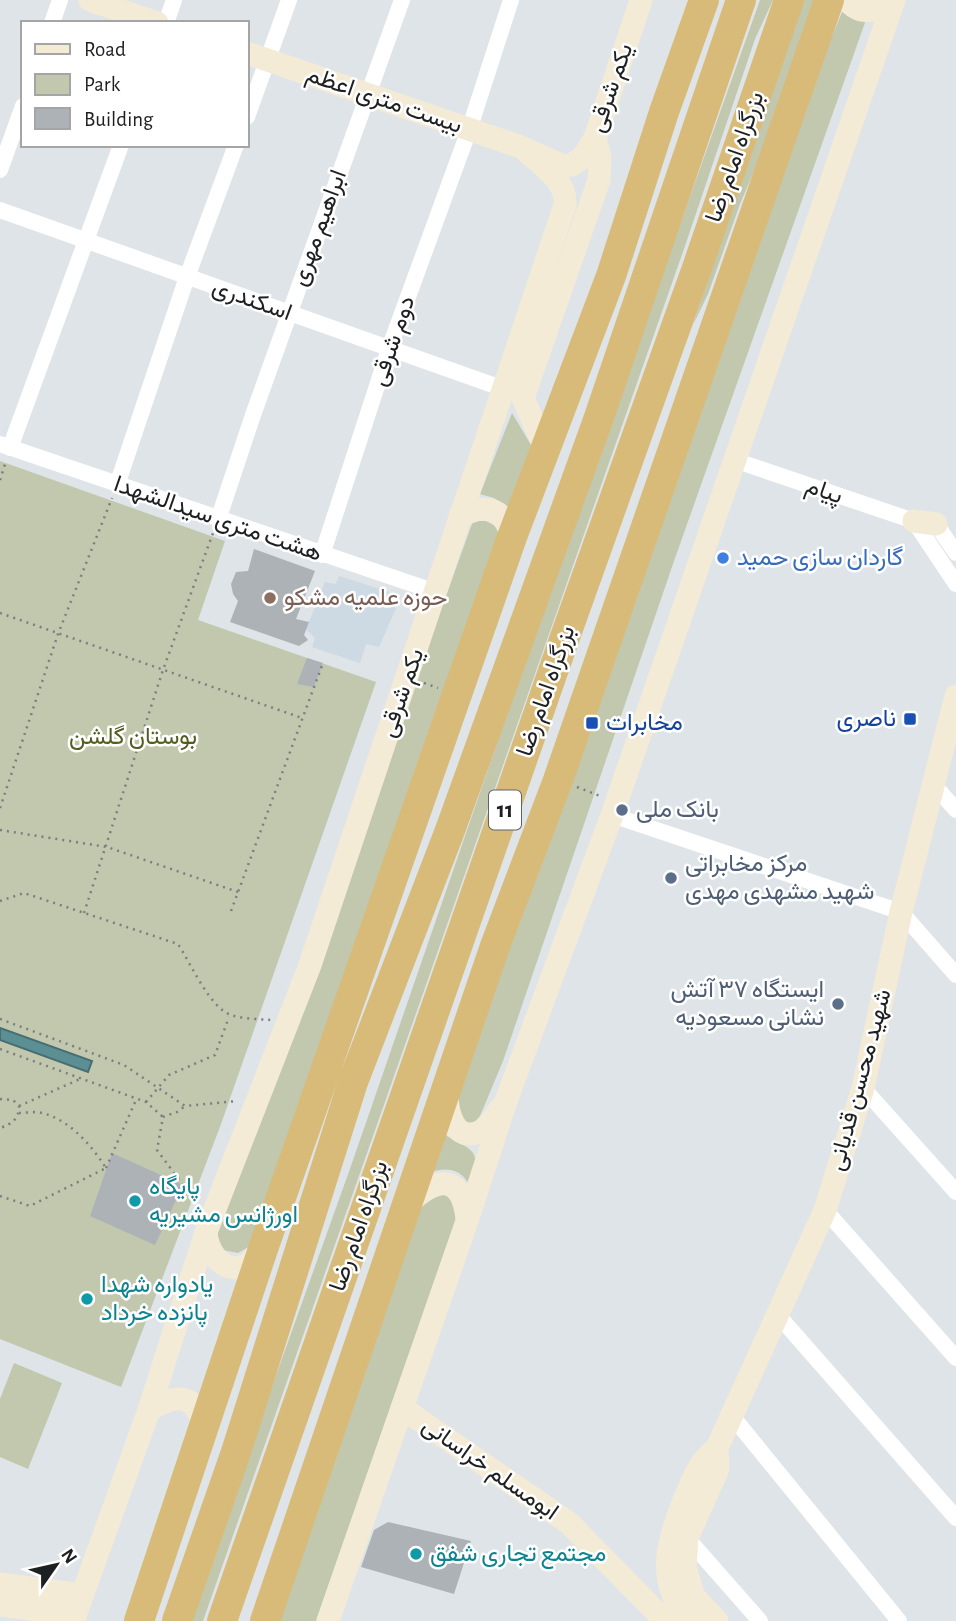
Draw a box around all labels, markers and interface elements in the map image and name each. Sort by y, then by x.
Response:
legend [21,21,248,147]
text: Road [84,39,126,60]
street label: یکم شرقی [585,41,640,136]
street label: بیست متری اعظم [302,62,465,141]
text: Park [84,74,121,95]
street label: بزرگراه امام رضا [700,88,771,226]
text: Building [84,109,154,130]
street label: ابراهیم مهری [287,167,354,290]
street label: اسکندری [208,275,295,327]
street label: دوم شرقی [366,293,422,390]
street label: هشت متری سیدالشهدا [110,472,325,568]
street label: پیام [801,474,846,511]
place label: گاردان سازی حمید [737,545,903,572]
marker: گاردان سازی حمید [715,550,731,566]
place label: حوزه علمیه مشکو [284,586,447,612]
marker: حوزه علمیه مشکو [262,590,278,606]
street label: بزرگراه امام رضا [511,622,582,760]
street label: یکم شرقی [376,646,431,741]
place label: ناصری [837,707,896,733]
place label: مخابرات [606,711,683,737]
marker: ناصری [902,711,918,727]
marker: مخابرات [584,715,600,731]
park label: بوستان گلشن [69,724,197,751]
road number: 11 [489,790,521,830]
place label: بانک ملی [636,798,719,823]
marker: بانک ملی [614,802,630,818]
place label: مرکز مخابراتی شهید مشهدی مهدی [685,852,874,906]
marker: مرکز مخابراتی شهید مشهدی مهدی [663,870,679,886]
place label: ایستگاه ۳۷ آتش نشانی مسعودیه [671,977,824,1032]
street label: شهید محسن قدیانی [824,987,898,1174]
marker: ایستگاه ۳۷ آتش نشانی مسعودیه [830,996,846,1012]
street label: بزرگراه امام رضا [324,1157,395,1295]
place label: پایگاه اورژانس مشیریه [149,1174,298,1229]
marker: پایگاه اورژانس مشیریه [127,1193,143,1209]
place label: یادواره شهدا پانزده خرداد [101,1273,213,1328]
marker: یادواره شهدا پانزده خرداد [79,1291,95,1307]
street label: ابومسلم خراسانی [416,1413,562,1527]
north arrow [21,1530,91,1600]
place label: مجتمع تجاری شفق [430,1542,606,1570]
text: N [57,1546,80,1567]
marker: مجتمع تجاری شفق [408,1546,424,1562]

